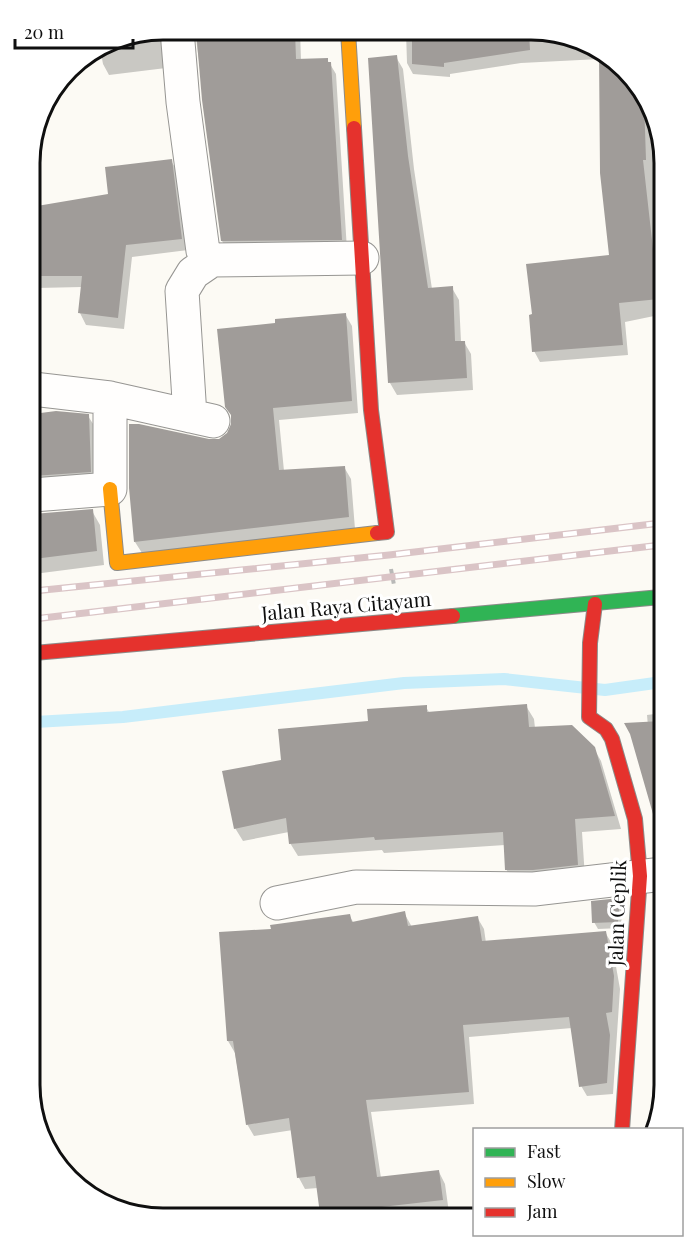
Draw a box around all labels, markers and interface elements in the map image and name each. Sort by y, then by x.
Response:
scale bar [15,12,134,50]
text: 20 m [24,20,64,44]
street label: Jalan Raya Citayam [259,584,432,626]
street label: Jalan Ceplik [601,859,631,968]
legend [473,1128,683,1236]
text: Fast [527,1139,561,1163]
text: Slow [527,1169,565,1193]
text: Jam [526,1199,557,1223]

